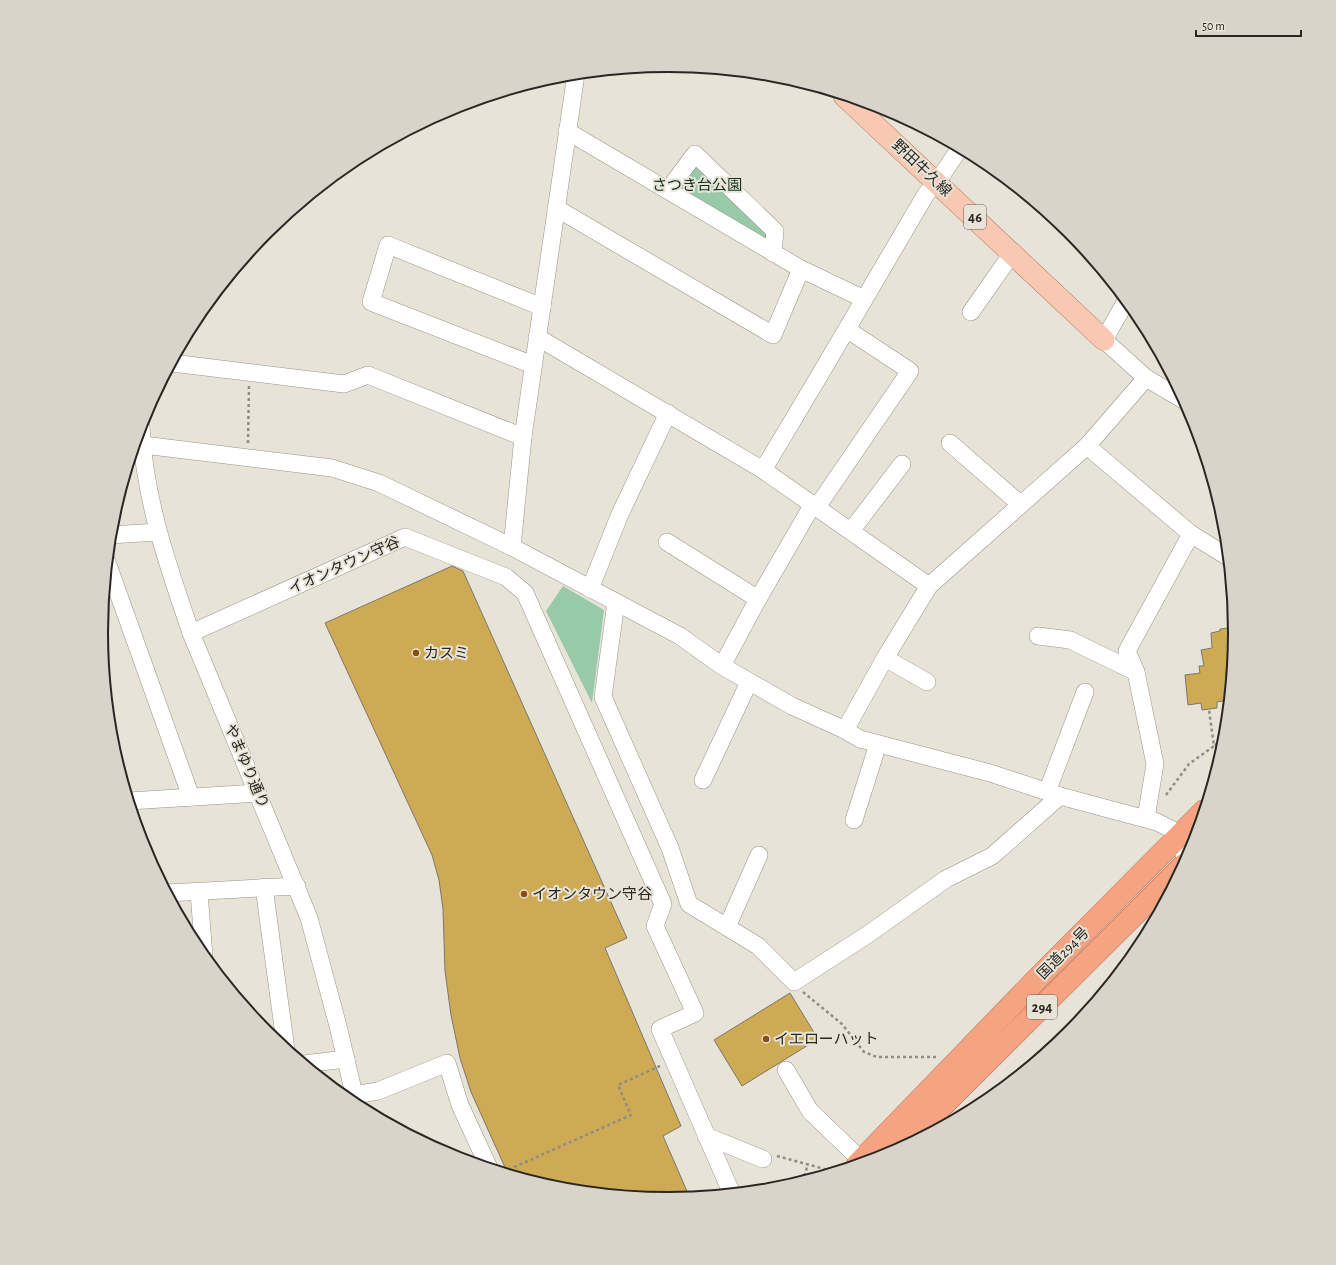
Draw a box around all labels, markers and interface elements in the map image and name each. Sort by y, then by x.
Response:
scale bar [1196,12,1301,38]
text: 50 m [1202,20,1225,32]
street label: 野田牛久線 [889,137,955,199]
park label: さつき台公園 [652,177,742,193]
road number: 46 [964,205,986,229]
street label: イオンタウン守谷 [286,533,402,597]
place label: カスミ [424,646,469,661]
marker: カスミ [411,648,421,658]
street label: やまゆり通り [222,721,272,811]
place label: イオンタウン守谷 [532,886,652,902]
marker: イオンタウン守谷 [519,889,529,899]
street label: 国道294号 [1034,924,1092,982]
road number: 294 [1027,995,1057,1019]
place label: イエローハット [774,1032,879,1047]
marker: イエローハット [761,1034,771,1044]

